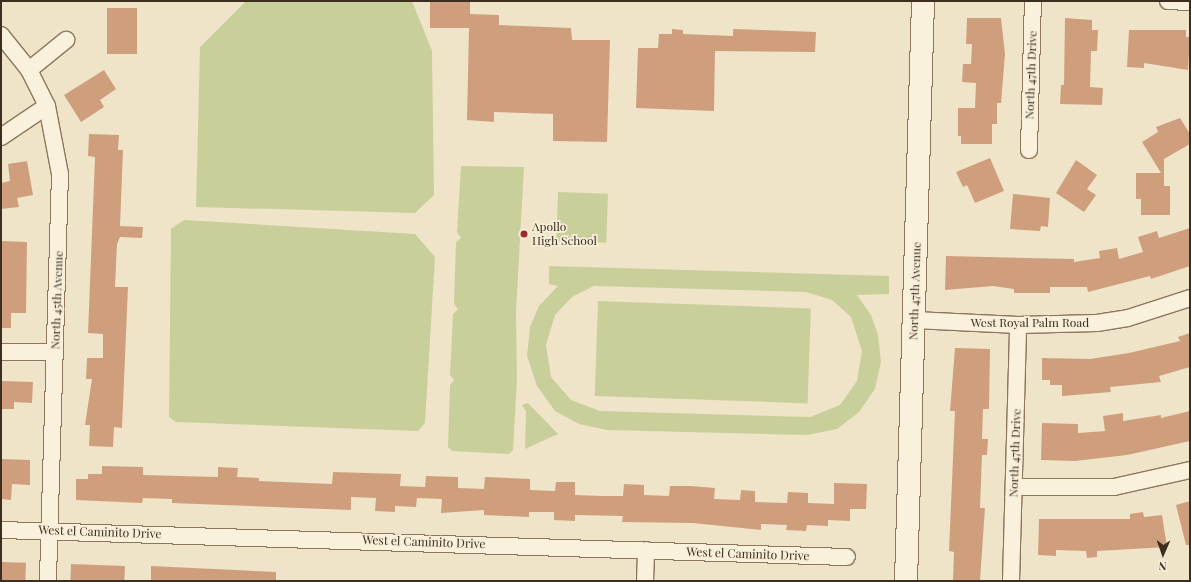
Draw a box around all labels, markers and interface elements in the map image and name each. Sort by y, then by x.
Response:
street label: North 47th Drive [1022,30,1040,120]
place label: Apollo High School [532,220,597,248]
marker: Apollo High School [519,229,529,239]
street label: North 47th Avenue [906,241,924,341]
street label: North 45th Avenue [48,250,66,350]
street label: West Royal Palm Road [971,316,1089,330]
street label: North 47th Drive [1006,408,1024,498]
street label: West el Caminito Drive [38,523,162,541]
street label: West el Caminito Drive [362,533,486,551]
north arrow [1143,534,1183,574]
street label: West el Caminito Drive [686,545,810,563]
text: N [1158,559,1167,574]

